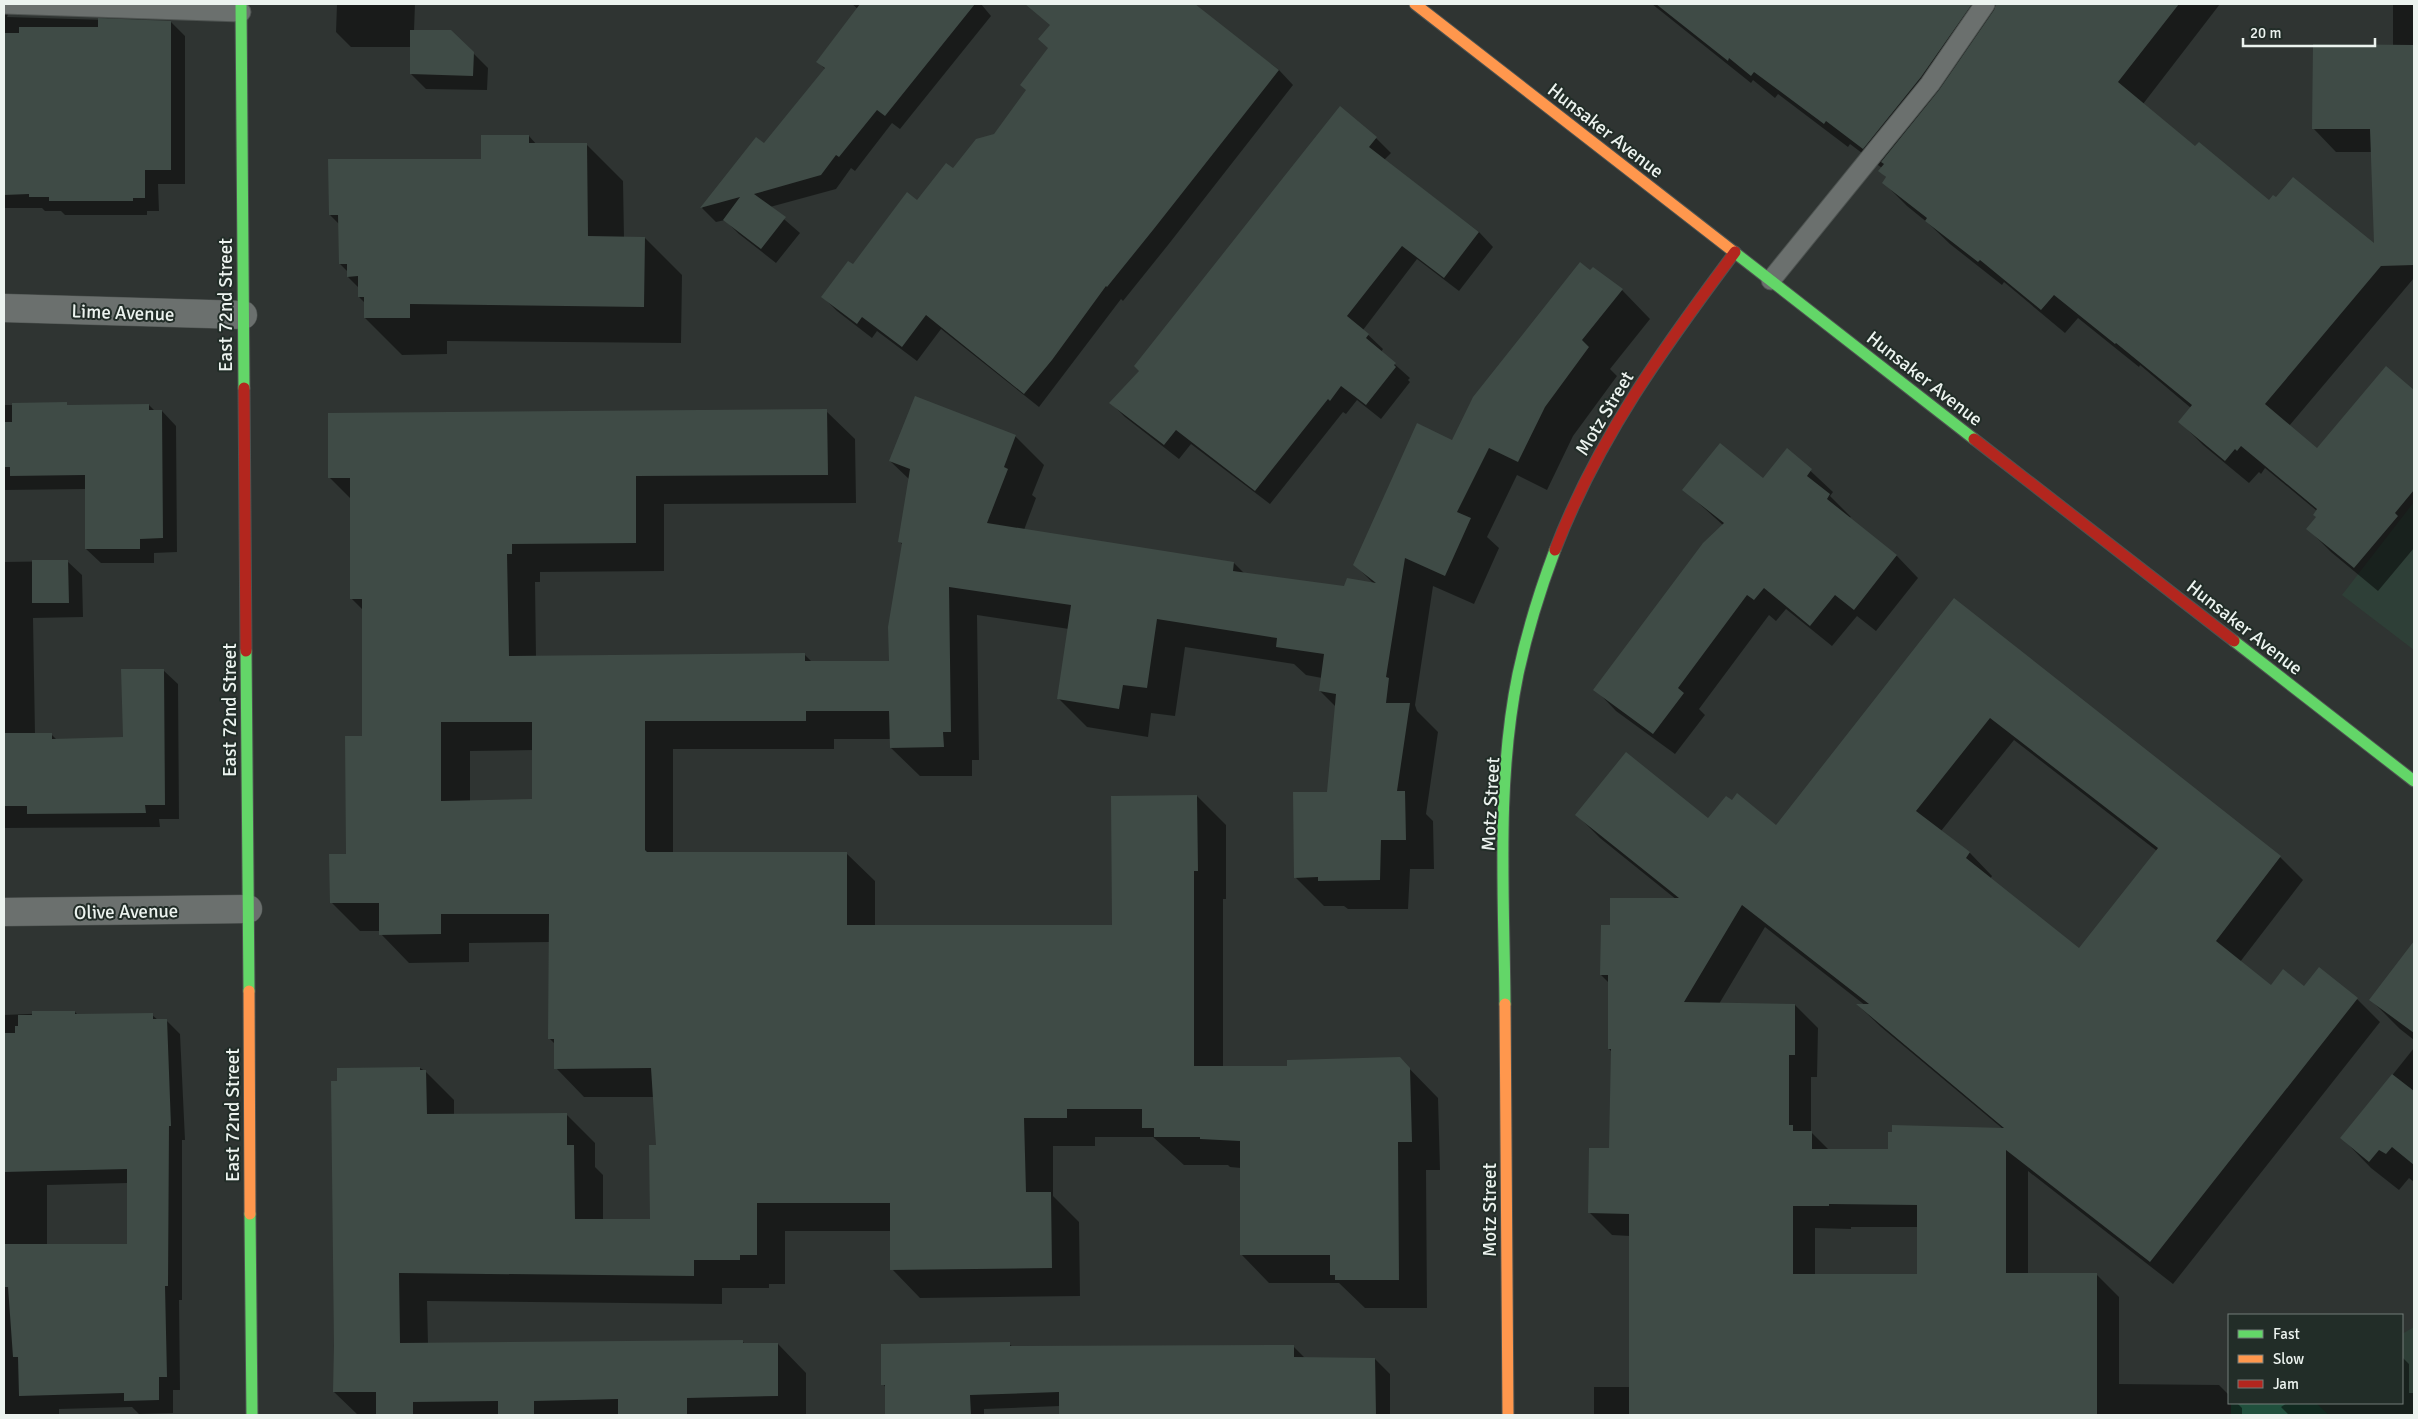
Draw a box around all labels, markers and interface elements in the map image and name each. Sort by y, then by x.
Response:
scale bar [2243,15,2376,47]
text: 20 m [2250,24,2281,42]
street label: Hunsaker Avenue [1543,78,1668,184]
street label: East 72nd Street [214,238,238,372]
street label: Lime Avenue [71,299,175,327]
street label: Hunsaker Avenue [1862,326,1987,432]
street label: Motz Street [1570,367,1640,460]
street label: Hunsaker Avenue [2182,575,2307,681]
street label: East 72nd Street [218,643,242,777]
street label: Motz Street [1477,756,1505,852]
street label: Olive Avenue [74,899,178,925]
street label: East 72nd Street [221,1048,245,1182]
street label: Motz Street [1478,1163,1502,1257]
legend [2228,1314,2403,1404]
text: Fast [2273,1325,2300,1343]
text: Slow [2273,1350,2304,1368]
text: Jam [2273,1375,2299,1393]

